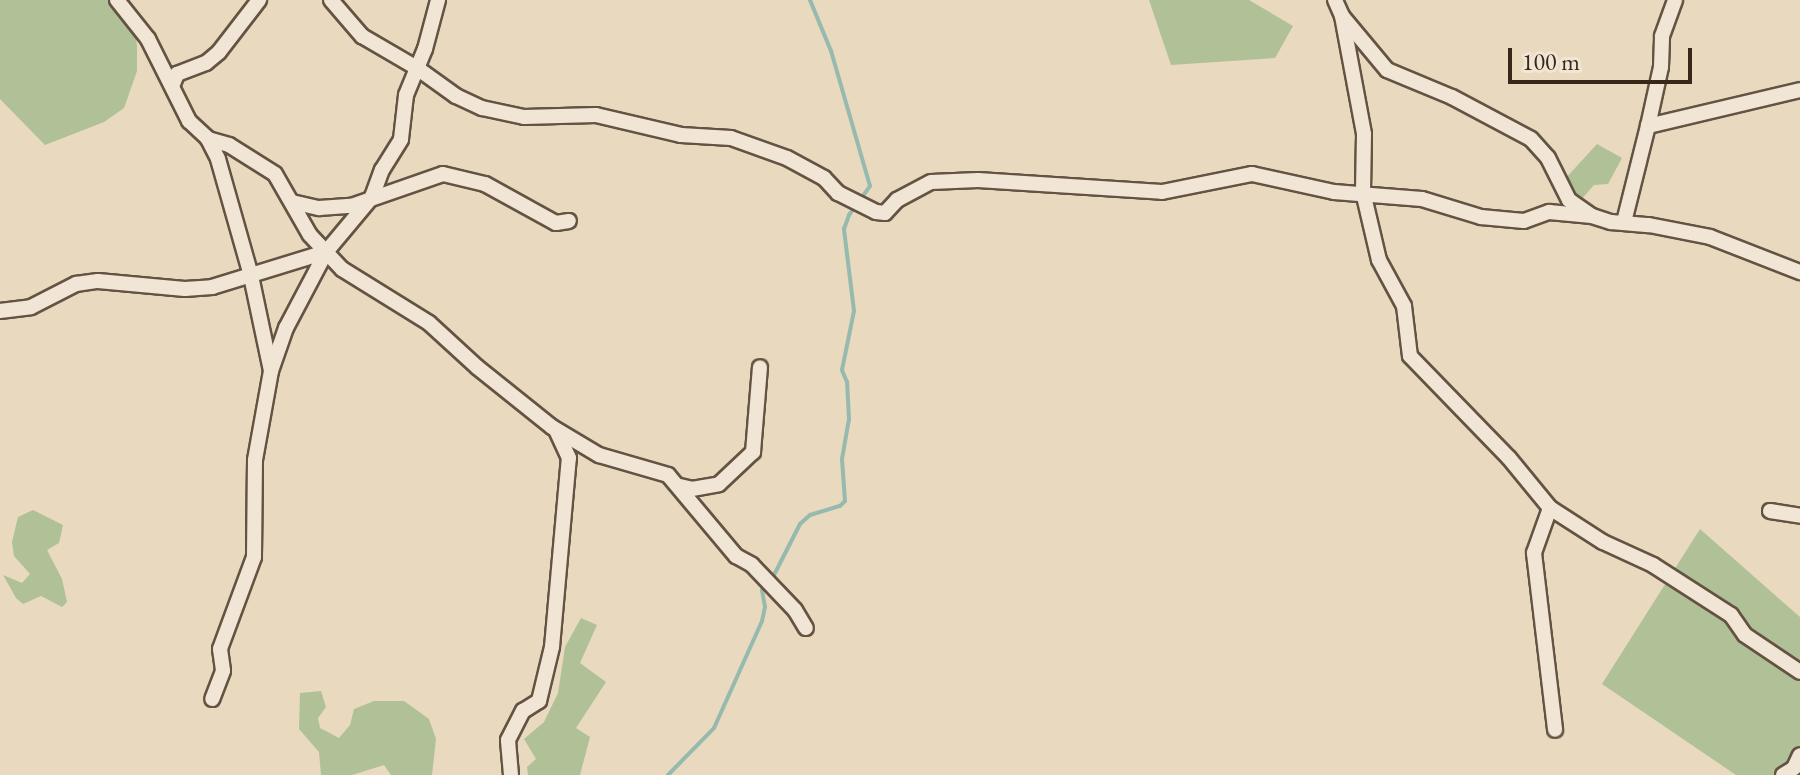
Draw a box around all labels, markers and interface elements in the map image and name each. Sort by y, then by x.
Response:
scale bar [1512,32,1696,82]
text: 100 m [1522,46,1580,77]

